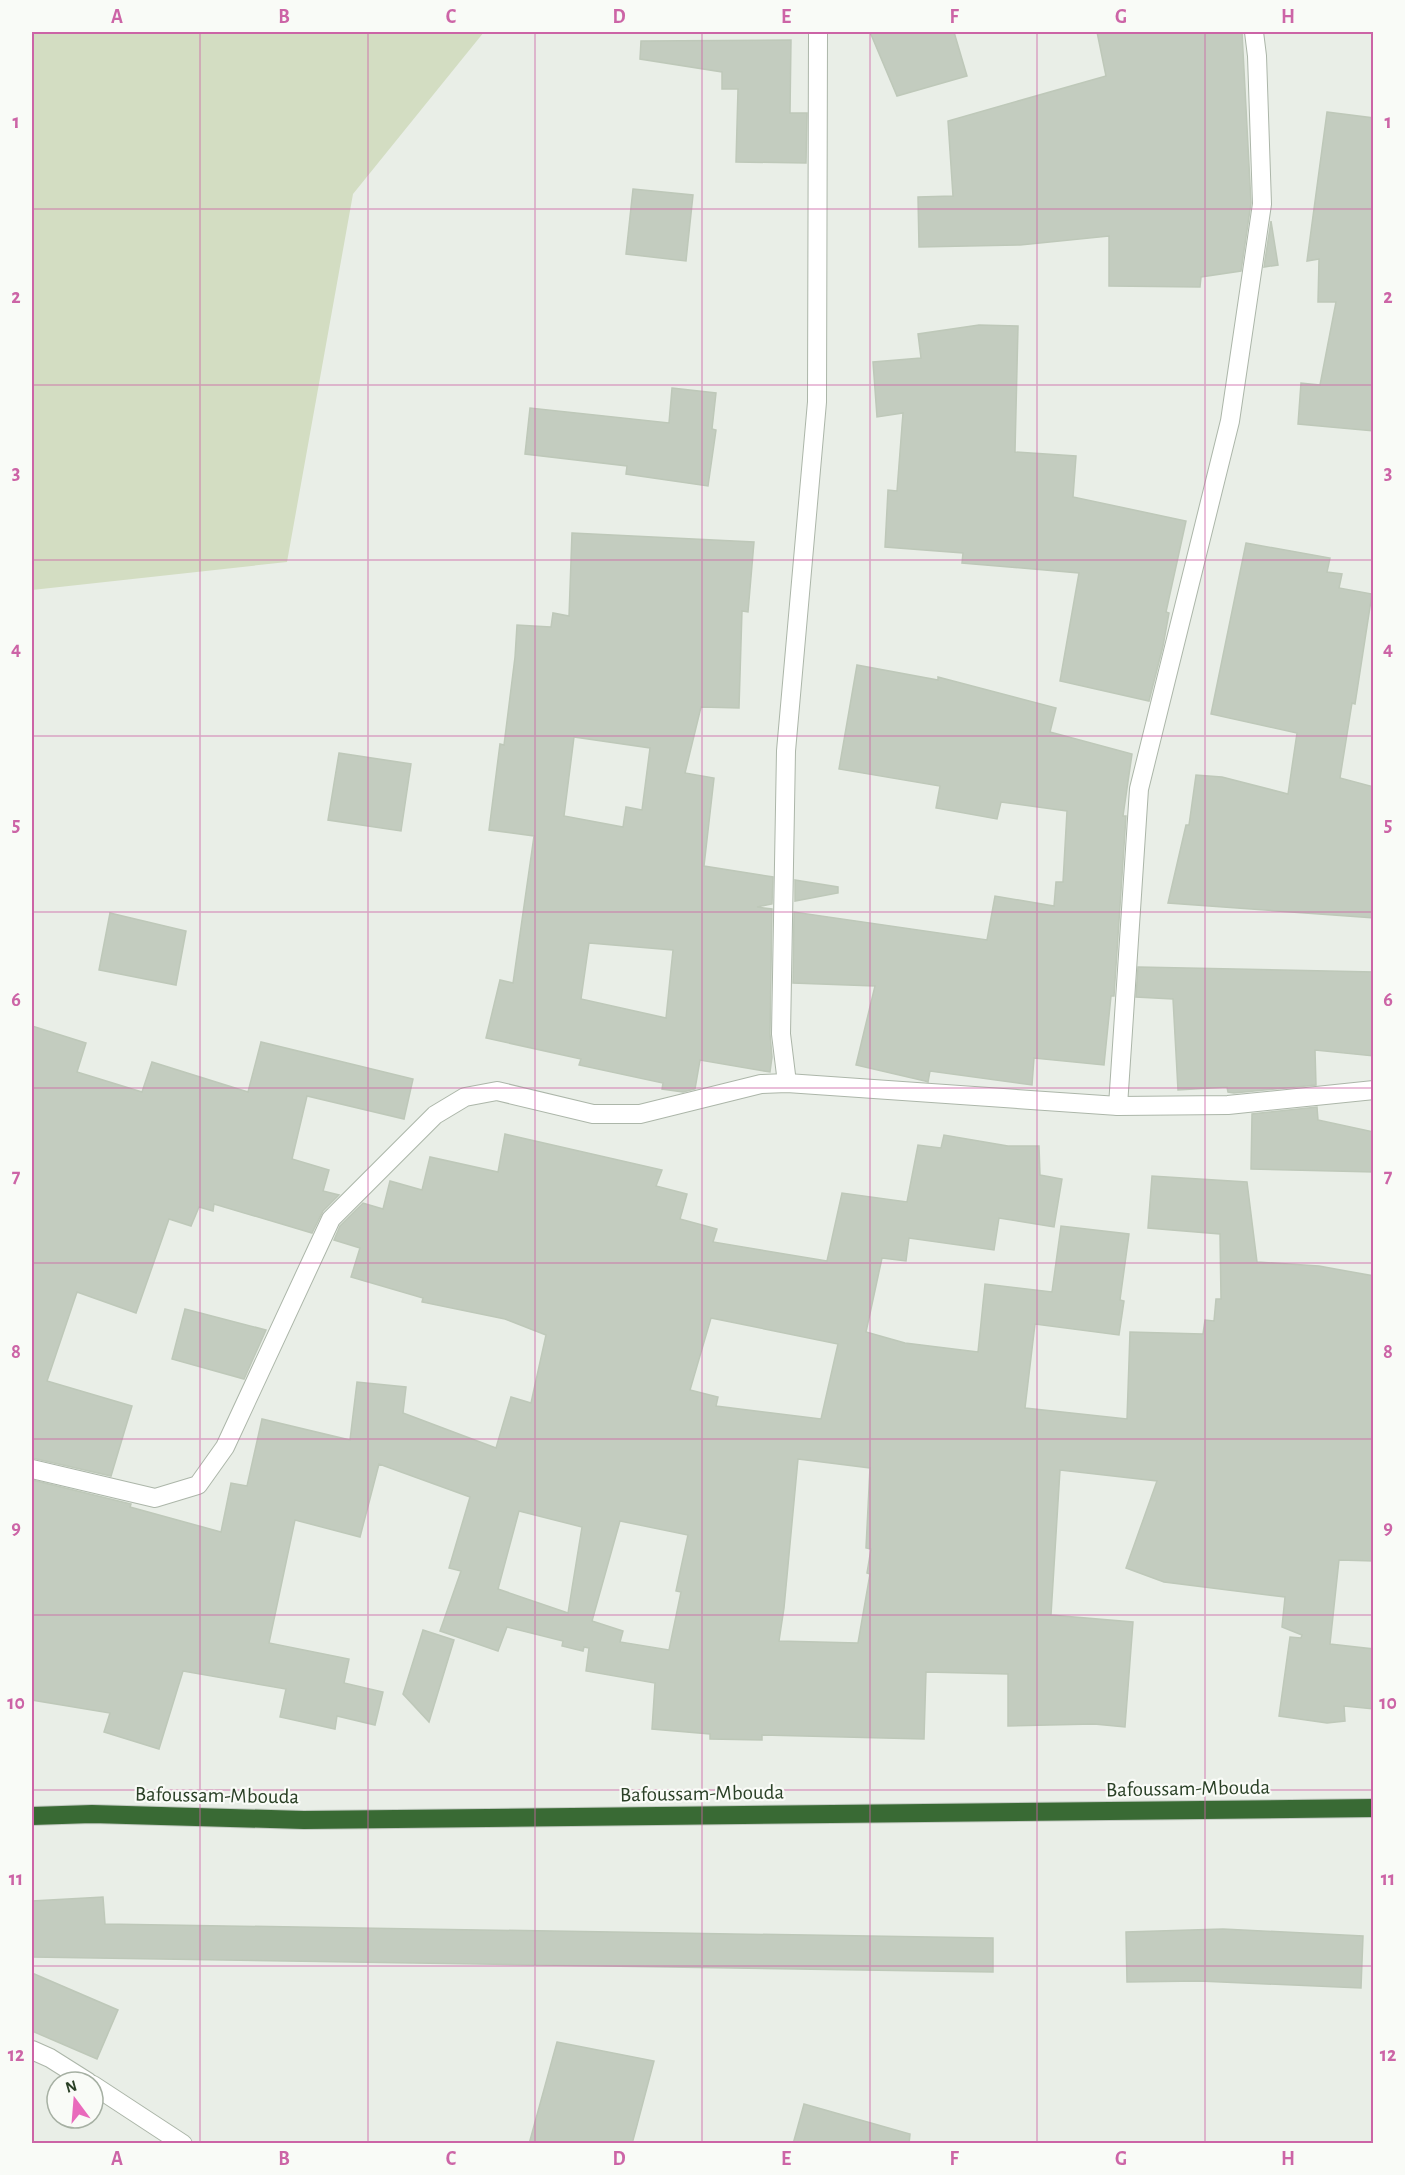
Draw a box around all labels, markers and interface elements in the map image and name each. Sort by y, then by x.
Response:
text: A [111,7,123,27]
text: B [278,7,290,27]
text: C [446,7,457,27]
text: D [612,7,626,27]
text: E [781,7,791,27]
text: F [949,7,959,27]
text: G [1115,7,1127,27]
text: H [1281,7,1295,27]
text: 1 [12,112,20,132]
text: 1 [1384,112,1392,132]
text: 2 [11,287,21,307]
text: 2 [1383,287,1393,307]
text: 3 [12,463,20,483]
text: 3 [1384,463,1392,483]
text: 4 [11,639,21,659]
text: 4 [1383,639,1393,659]
text: 5 [12,815,20,835]
text: 5 [1384,815,1392,835]
text: 6 [11,990,21,1010]
text: 6 [1383,990,1393,1010]
text: 7 [12,1166,21,1186]
text: 7 [1384,1166,1393,1186]
text: 8 [11,1342,21,1362]
text: 8 [1383,1342,1393,1362]
text: 9 [11,1518,21,1538]
text: 9 [1383,1518,1393,1538]
text: 10 [7,1693,25,1713]
text: 10 [1379,1693,1397,1713]
street label: Bafoussam-Mbouda [1106,1777,1271,1800]
street label: Bafoussam-Mbouda [620,1782,785,1805]
street label: Bafoussam-Mbouda [135,1784,300,1807]
text: 11 [9,1869,23,1889]
text: 11 [1381,1869,1395,1889]
text: 12 [8,2045,24,2065]
text: 12 [1380,2045,1396,2065]
north arrow [45,2070,105,2130]
text: N [64,2077,79,2096]
text: A [111,2149,123,2169]
text: B [278,2149,290,2169]
text: C [446,2149,457,2169]
text: D [612,2149,626,2169]
text: E [781,2149,791,2169]
text: F [949,2149,959,2169]
text: G [1115,2149,1127,2169]
text: H [1281,2149,1295,2169]

